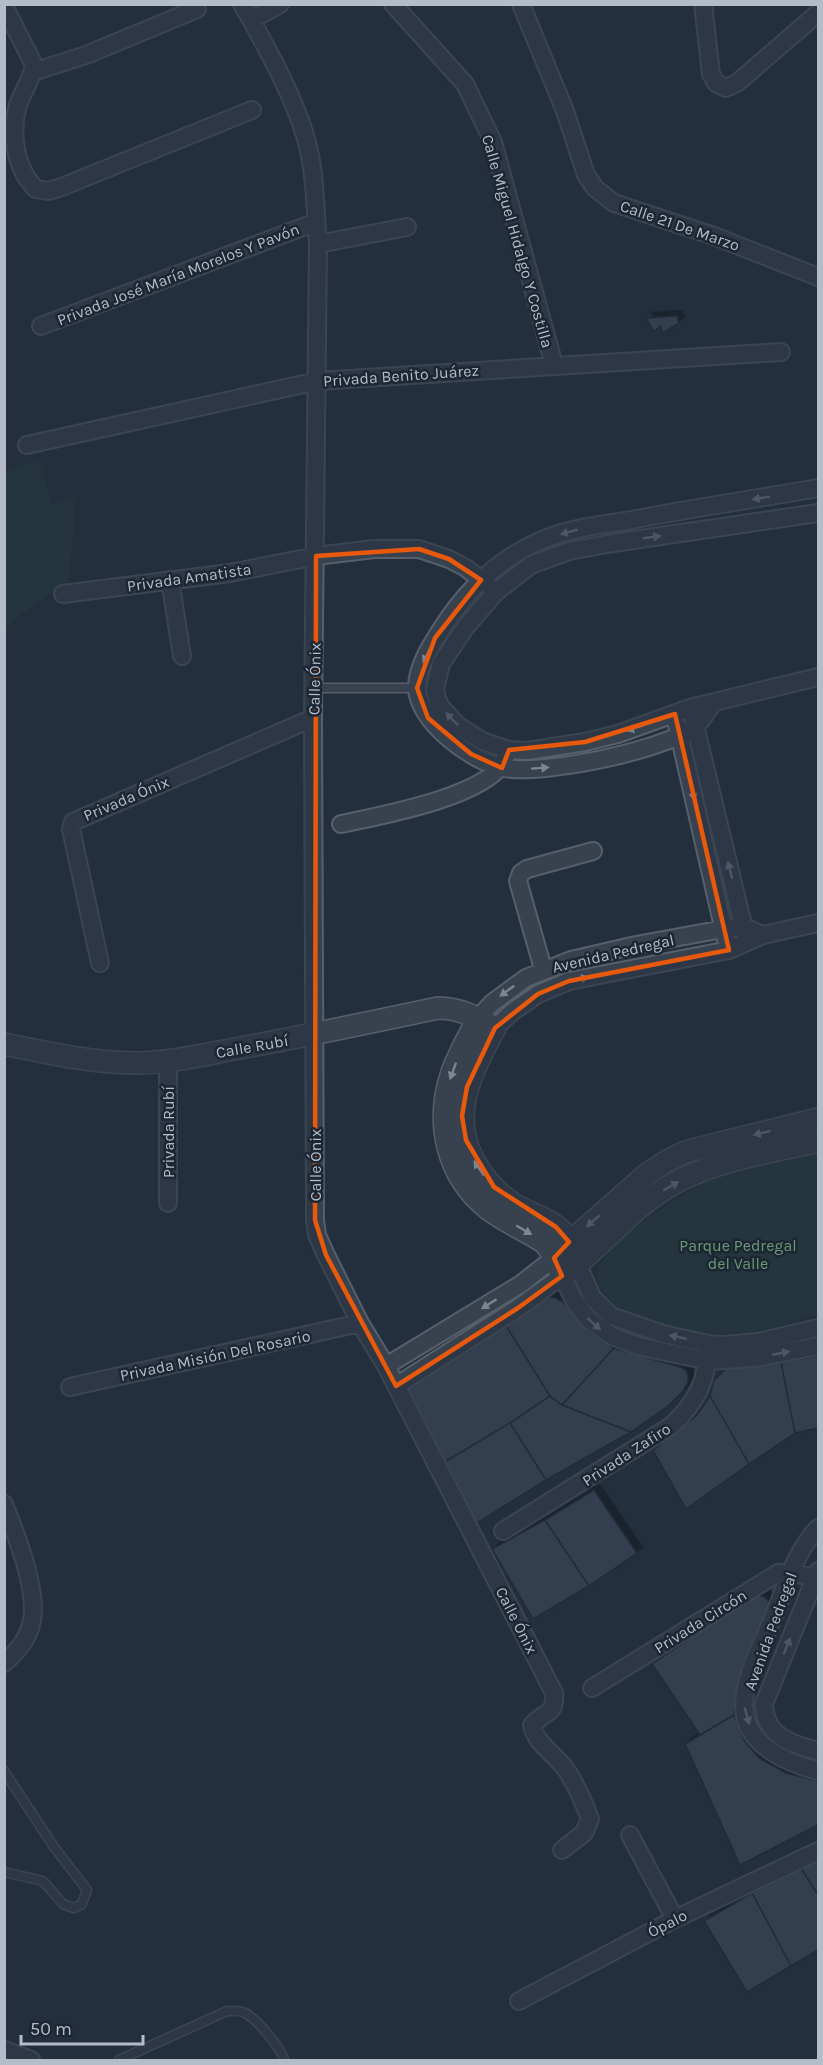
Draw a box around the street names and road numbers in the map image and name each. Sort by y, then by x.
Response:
street label: Calle Miguel Hidalgo Y Costilla [478,132,557,350]
street label: Calle 21 De Marzo [618,196,742,255]
street label: Privada José María Morelos Y Pavón [54,219,302,330]
street label: Privada Benito Juárez [323,361,480,390]
street label: Privada Amatista [126,559,252,596]
street label: Calle Ónix [304,643,325,715]
street label: Privada Ónix [80,772,172,825]
street label: Avenida Pedregal [550,930,676,977]
street label: Calle Rubí [214,1031,290,1062]
street label: Privada Rubí [159,1086,178,1178]
street label: Calle Ónix [306,1129,325,1201]
street label: Privada Misión Del Rosario [118,1326,312,1385]
street label: Privada Zafiro [579,1419,674,1490]
street label: Avenida Pedregal [740,1569,801,1693]
street label: Calle Ónix [492,1584,541,1657]
street label: Privada Circón [651,1585,750,1657]
street label: Ópalo [644,1906,690,1941]

